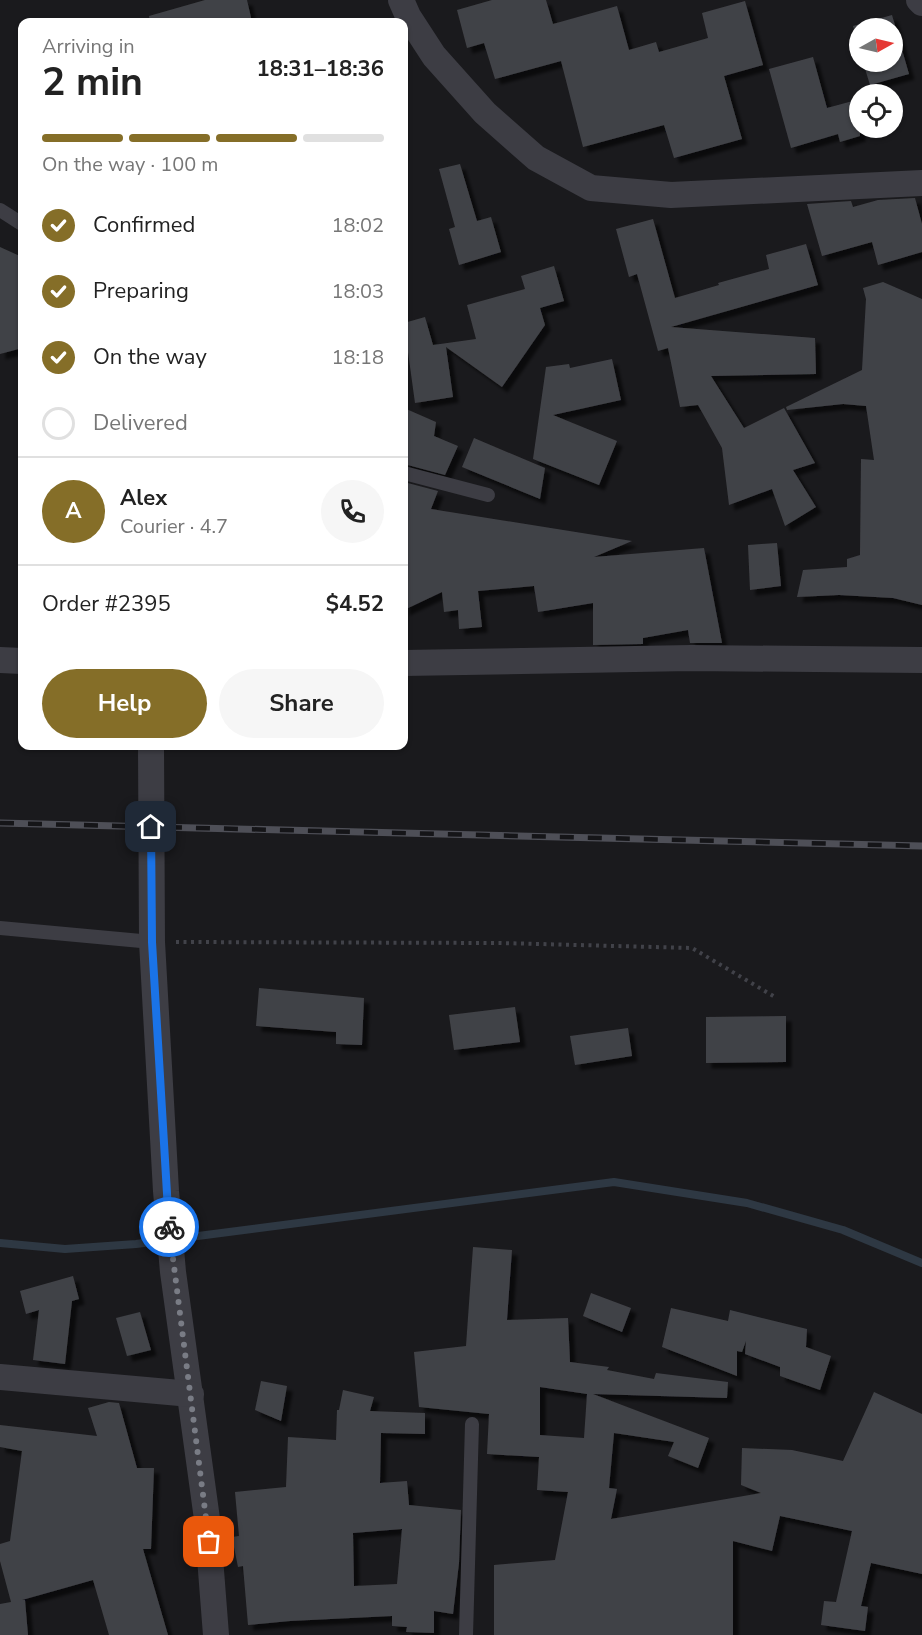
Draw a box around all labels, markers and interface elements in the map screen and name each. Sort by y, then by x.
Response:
north arrow [849,18,903,72]
map controls [849,18,903,138]
text: Arriving in [42,33,135,60]
text: 18:31–18:36 [256,54,384,84]
text: 2 min [42,56,143,109]
button: locate [849,84,903,138]
text: On the way · 100 m [42,151,218,178]
icon: check [42,209,75,242]
text: Confirmed [93,210,195,240]
text: 18:02 [331,212,384,239]
icon: check [42,275,75,308]
text: Preparing [93,276,189,306]
text: 18:03 [331,278,384,305]
icon: check [42,341,75,374]
text: On the way [93,342,207,372]
text: 18:18 [331,344,384,371]
text: Delivered [93,408,188,438]
button: phone [321,480,384,543]
text: Alex [120,483,167,513]
text: A [65,496,82,526]
text: Courier · 4.7 [120,513,228,540]
text: Order #2395 [42,589,171,619]
text: $4.52 [326,589,384,619]
button: Help [42,669,207,738]
button: Share [219,669,384,738]
pin [125,801,176,852]
icon: home [134,810,167,843]
courier [139,1197,199,1257]
icon: bike [153,1211,186,1244]
pin [183,1516,234,1567]
icon: bag [192,1525,225,1558]

